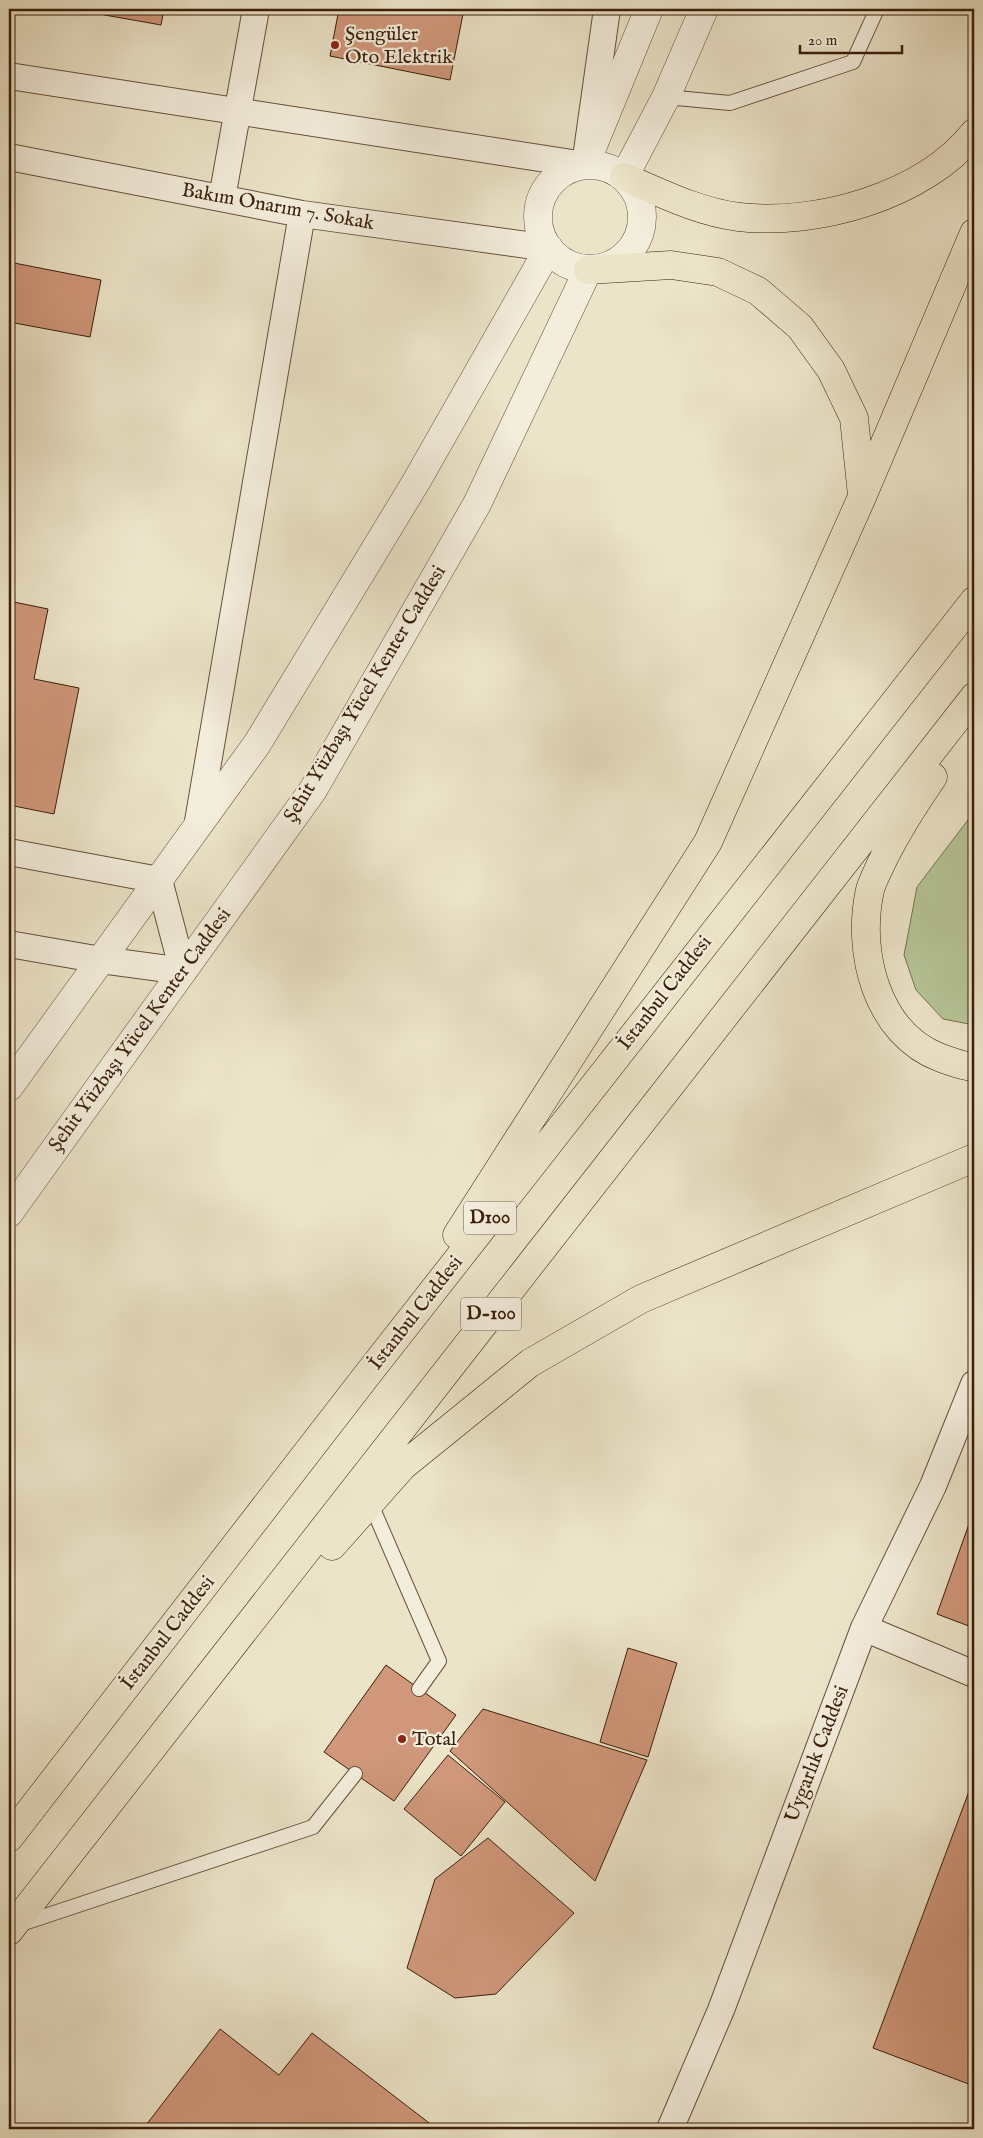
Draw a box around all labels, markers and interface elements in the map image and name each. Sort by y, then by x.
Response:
place label: Şengüler Oto Elektrik [345,22,453,70]
scale bar [800,22,903,54]
text: 20 m [808,31,838,50]
marker: Şengüler Oto Elektrik [329,39,341,51]
street label: Bakım Onarım 7. Sokak [180,178,377,236]
street label: Şehit Yüzbaşı Yücel Kenter Caddesi [278,561,452,827]
street label: Şehit Yüzbaşı Yücel Kenter Caddesi [43,903,237,1157]
street label: İstanbul Caddesi [613,931,717,1055]
road number: D100 [464,1202,516,1234]
street label: İstanbul Caddesi [364,1251,468,1375]
road number: D-100 [461,1298,521,1330]
street label: İstanbul Caddesi [116,1571,220,1695]
street label: Uygarlık Caddesi [779,1682,855,1826]
place label: Total [412,1727,457,1752]
marker: Total [396,1733,408,1745]

